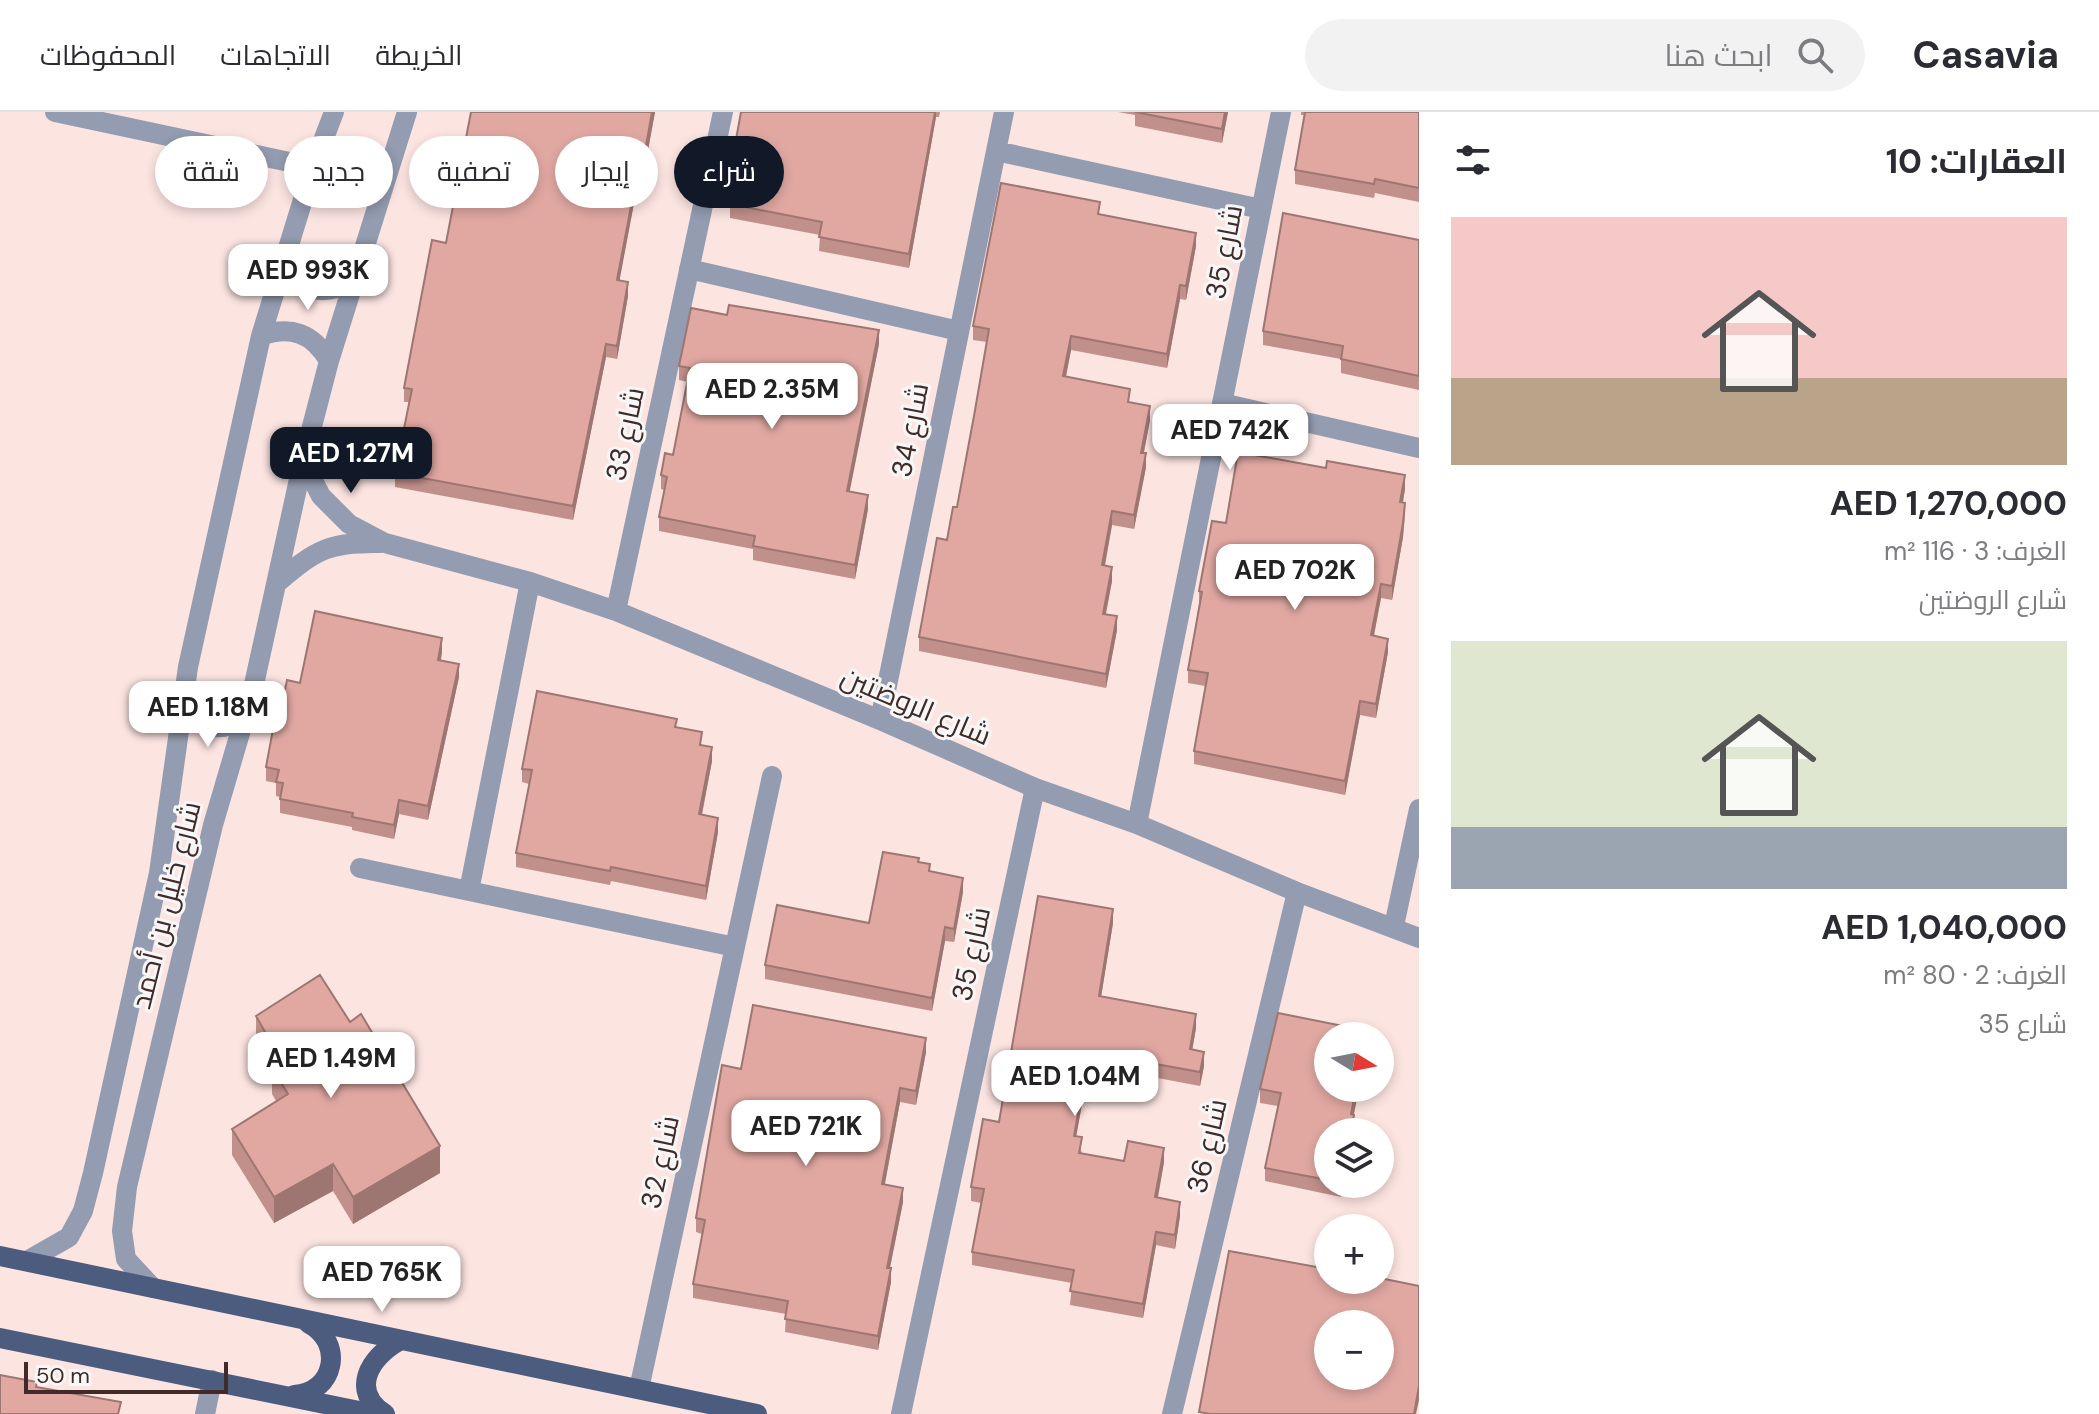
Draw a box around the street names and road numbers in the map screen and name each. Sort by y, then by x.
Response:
street label: شارع 35 [1197,202,1251,302]
street label: شارع 34 [883,380,937,480]
street label: شارع 33 [597,384,653,484]
street label: شارع الروضتين [835,658,997,754]
street label: شارع خليل بن أحمد [122,797,210,1013]
street label: شارع 35 [943,904,999,1004]
street label: شارع 36 [1178,1095,1236,1197]
street label: شارع 32 [632,1112,688,1212]

